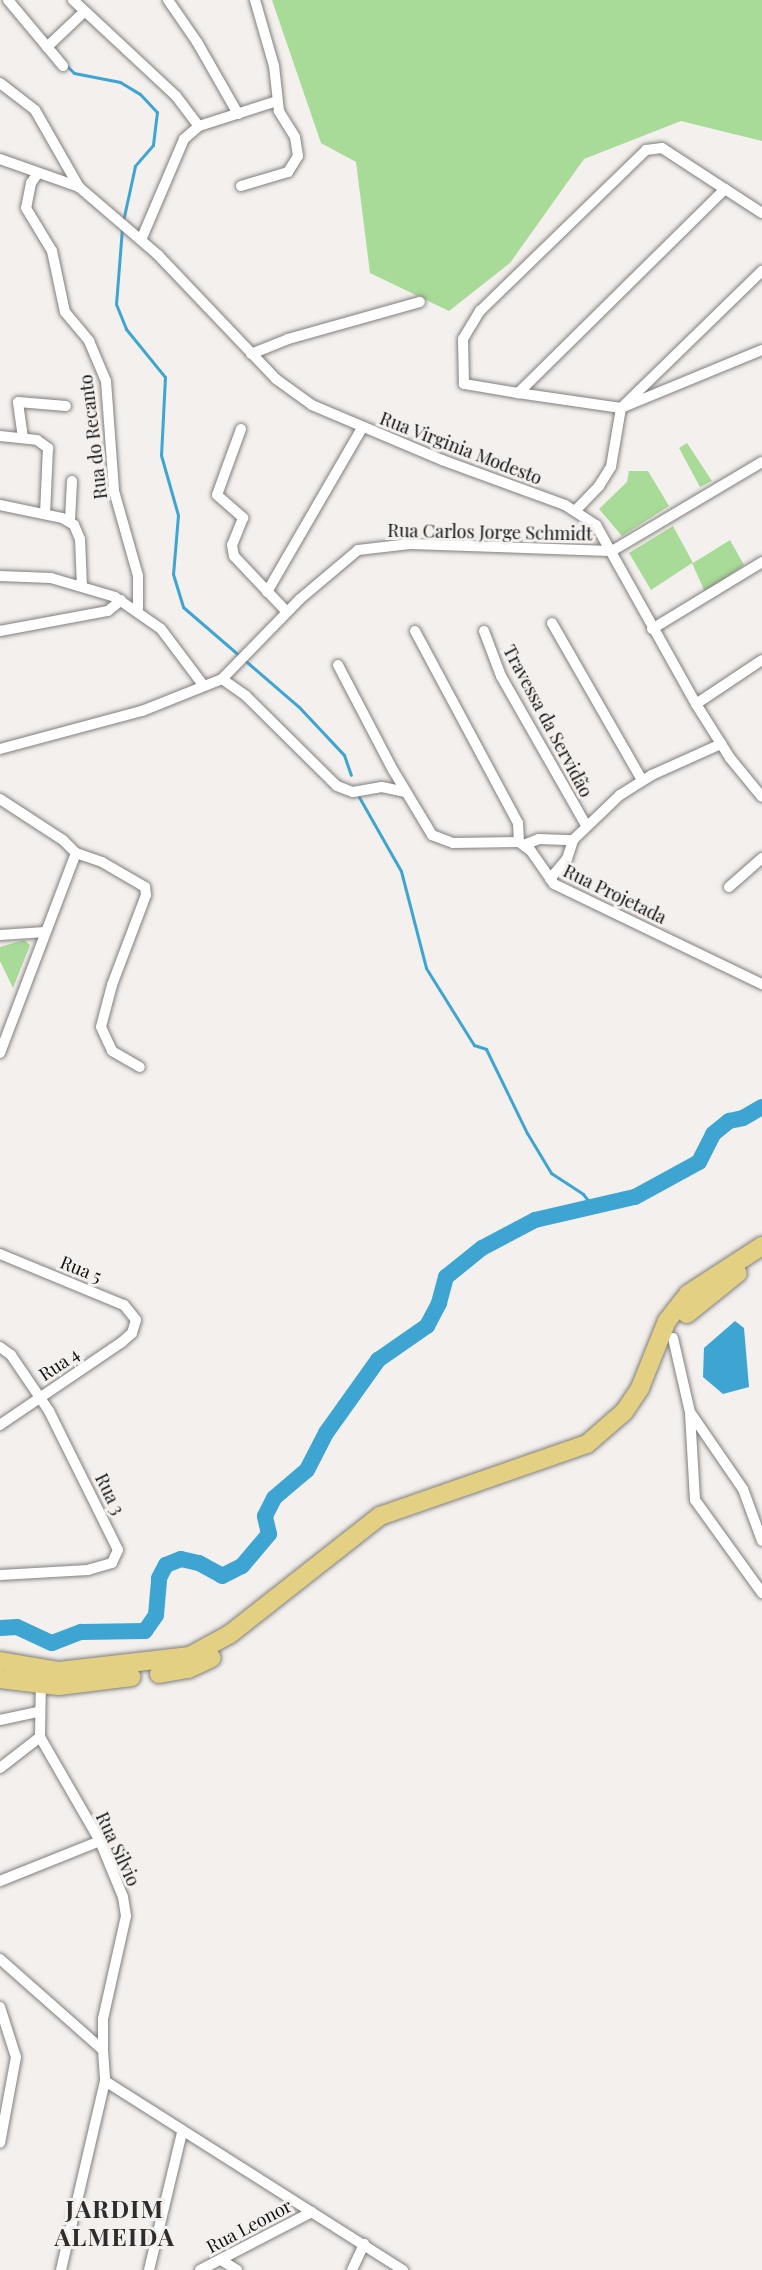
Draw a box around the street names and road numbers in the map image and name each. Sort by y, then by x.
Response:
street label: Rua do Recanto [75,373,111,501]
street label: Rua Virginia Modesto [376,407,546,489]
street label: Rua Carlos Jorge Schmidt [387,519,593,545]
street label: Travessa da Servidão [499,641,597,801]
street label: Rua Projetada [560,860,670,928]
street label: Rua 5 [57,1251,105,1287]
street label: Rua 4 [35,1343,83,1385]
street label: Rua 3 [91,1470,129,1518]
street label: Rua Silvio [91,1808,145,1890]
street label: Rua Leonor [203,2194,295,2258]

